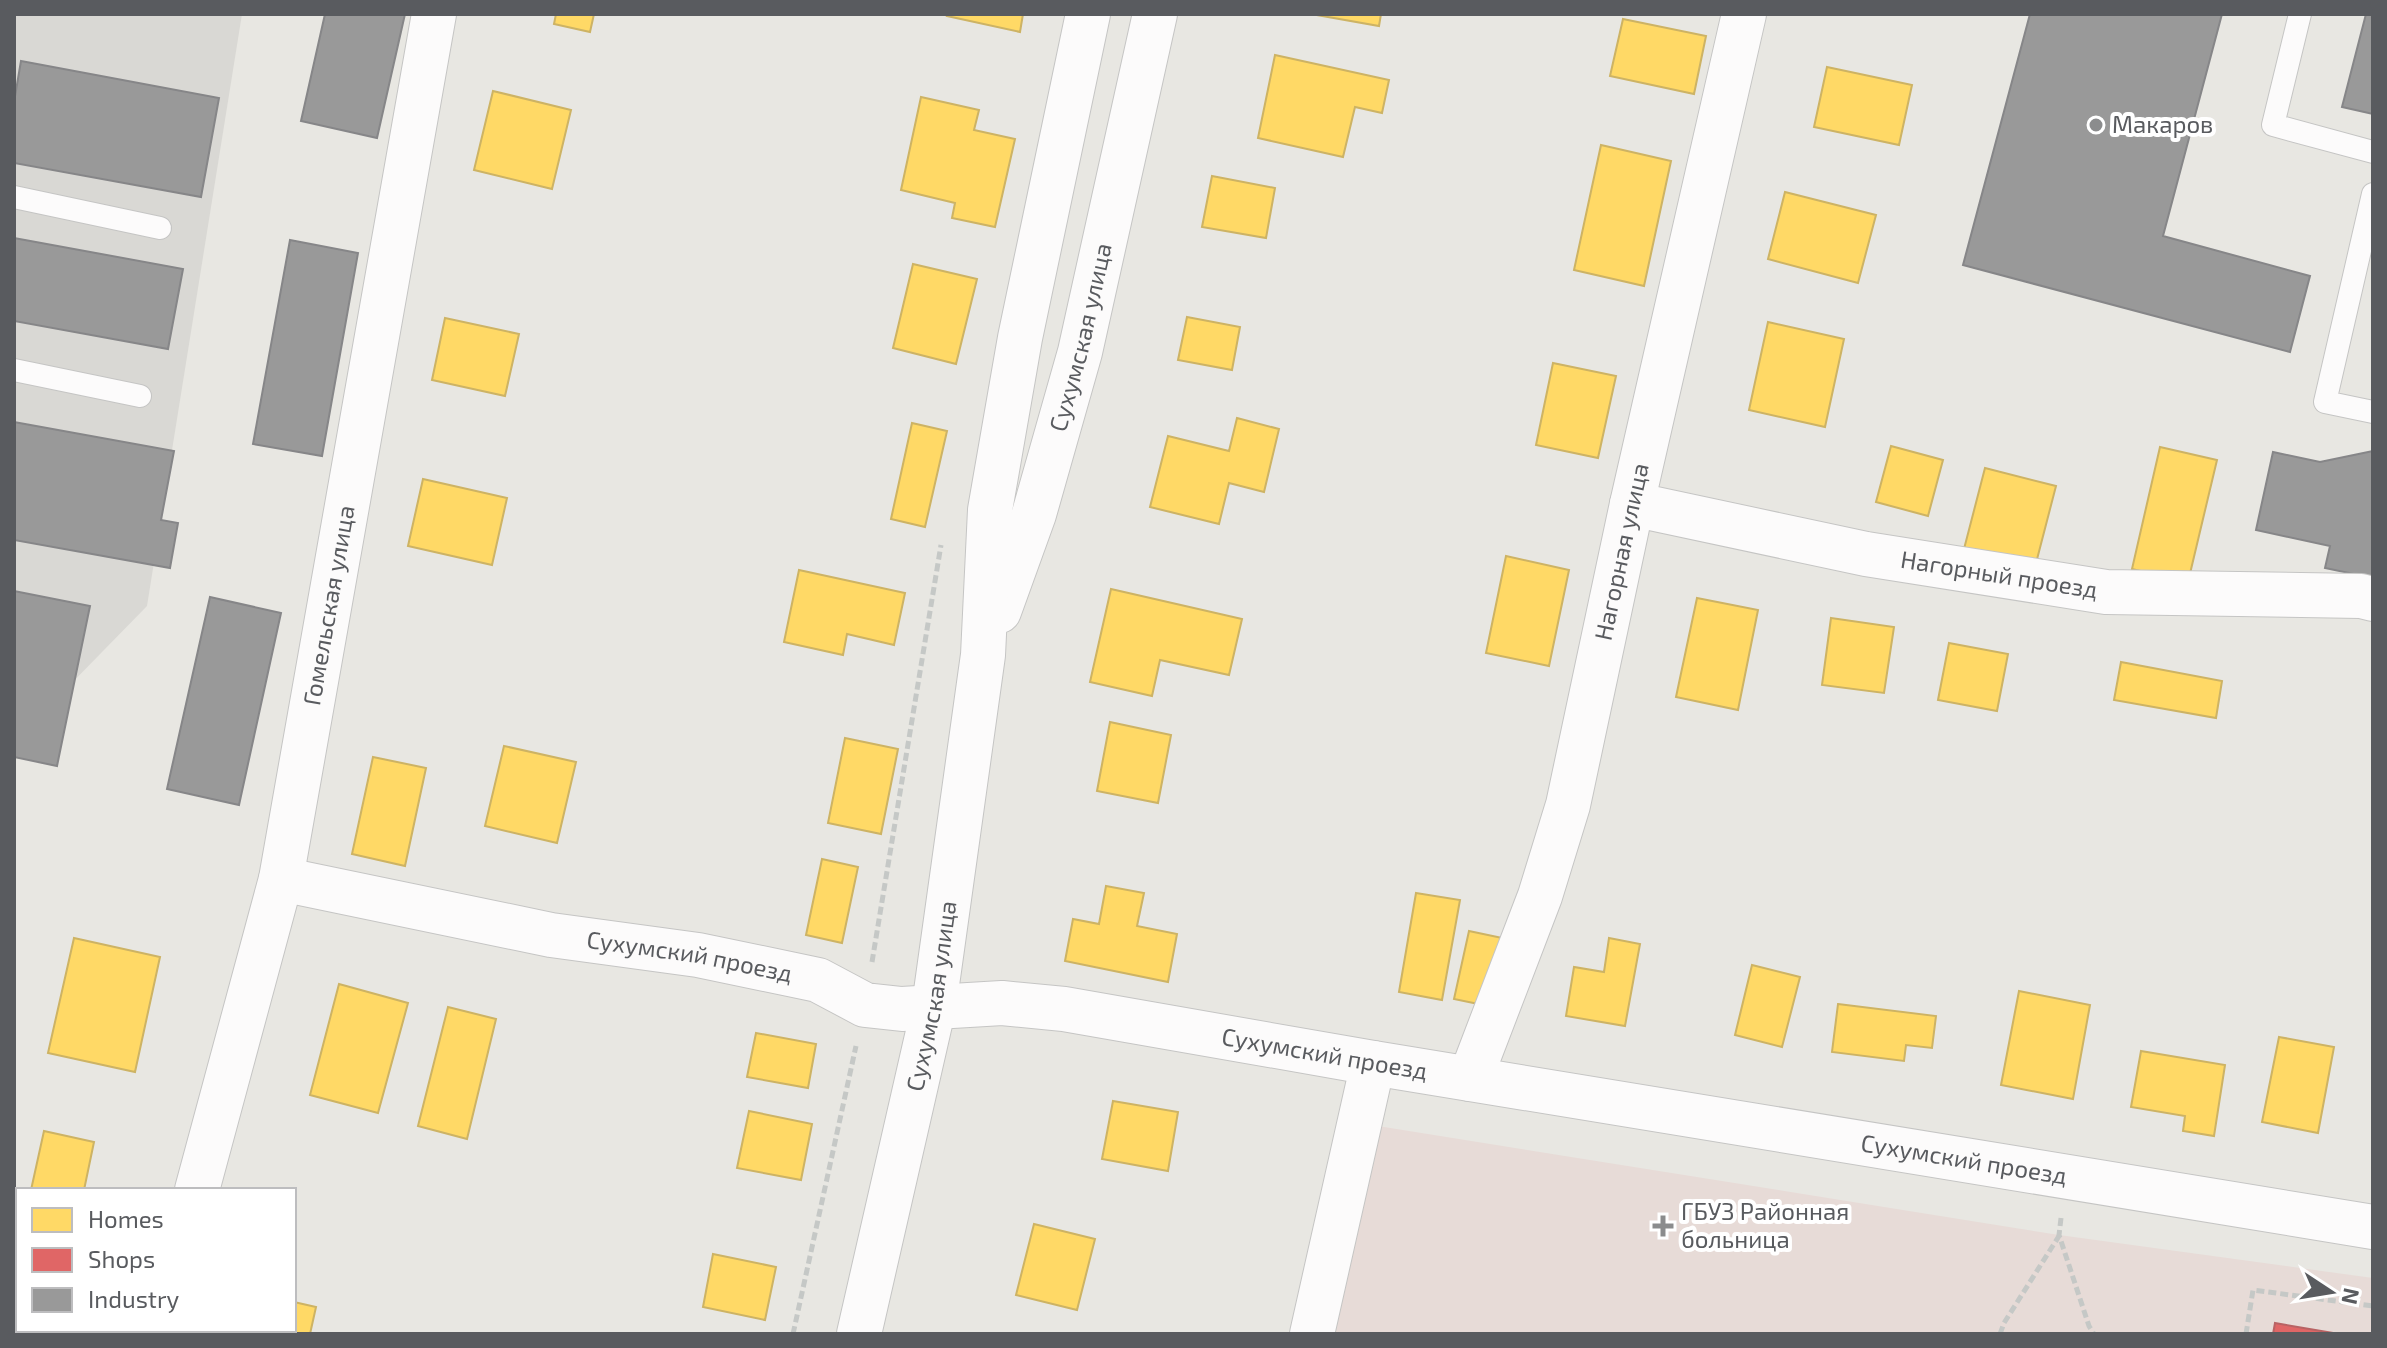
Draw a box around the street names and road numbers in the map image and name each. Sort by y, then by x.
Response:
street label: Сухумская улица [1042,240,1117,435]
street label: Нагорная улица [1587,460,1654,643]
street label: Гомельская улица [296,503,360,707]
street label: Нагорный проезд [1899,544,2100,603]
street label: Сухумская улица [899,899,962,1094]
street label: Сухумский проезд [585,924,795,987]
street label: Сухумский проезд [1220,1021,1430,1085]
street label: Сухумский проезд [1859,1127,2069,1190]

